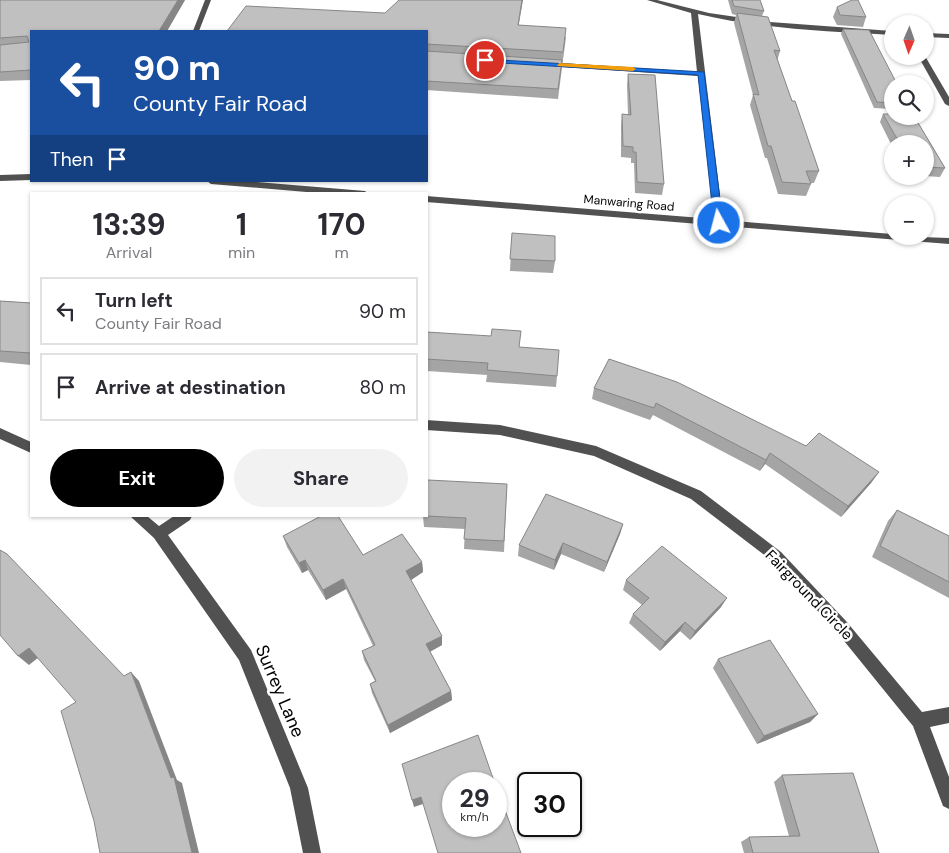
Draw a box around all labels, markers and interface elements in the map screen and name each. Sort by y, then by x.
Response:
north arrow [884,15,934,65]
map controls [884,15,934,245]
pin [464,39,506,81]
text: 90 m [133,45,221,91]
icon: arrive [471,46,499,74]
icon: left [50,50,115,115]
button: search [884,75,934,125]
text: County Fair Road [133,89,307,118]
button: + [884,135,934,185]
icon: arrive [103,145,131,173]
text: Then [50,147,93,172]
street label: Manwaring Road [583,191,675,215]
button: − [884,195,934,245]
position arrow [692,196,744,248]
text: 13:39 [92,205,165,244]
text: 1 [236,205,247,244]
text: 170 [318,205,366,244]
text: Arrival [106,242,152,263]
text: min [228,242,255,263]
text: m [334,242,349,263]
text: Turn left [95,288,173,313]
icon: left [52,297,80,325]
text: 90 m [359,299,406,324]
text: County Fair Road [95,313,222,334]
icon: arrive [52,373,80,401]
text: Arrive at destination [95,375,286,400]
text: 80 m [359,375,406,400]
button: Exit [50,449,224,507]
button: Share [234,449,408,507]
street label: Fairground Circle [761,546,857,644]
street label: Surrey Lane [250,641,310,741]
speed limit sign: 30 [517,772,582,837]
text: 29 [459,782,490,815]
text: km/h [460,809,489,825]

